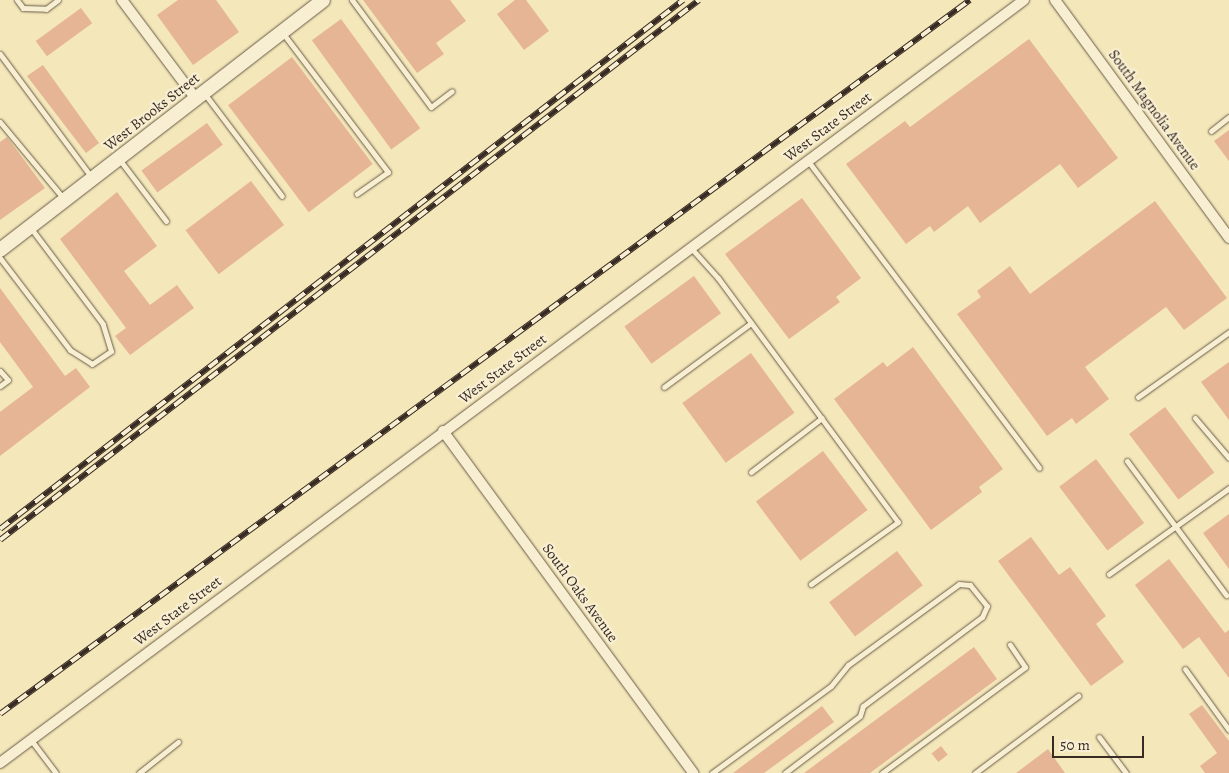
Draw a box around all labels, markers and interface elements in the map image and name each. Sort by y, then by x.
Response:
street label: South Magnolia Avenue [1104,46,1204,174]
street label: West Brooks Street [101,69,203,155]
street label: West State Street [781,88,875,166]
street label: West State Street [456,330,550,408]
street label: South Oaks Avenue [538,540,622,646]
street label: West State Street [131,572,225,650]
scale bar [1054,726,1146,758]
text: 50 m [1060,735,1090,755]

